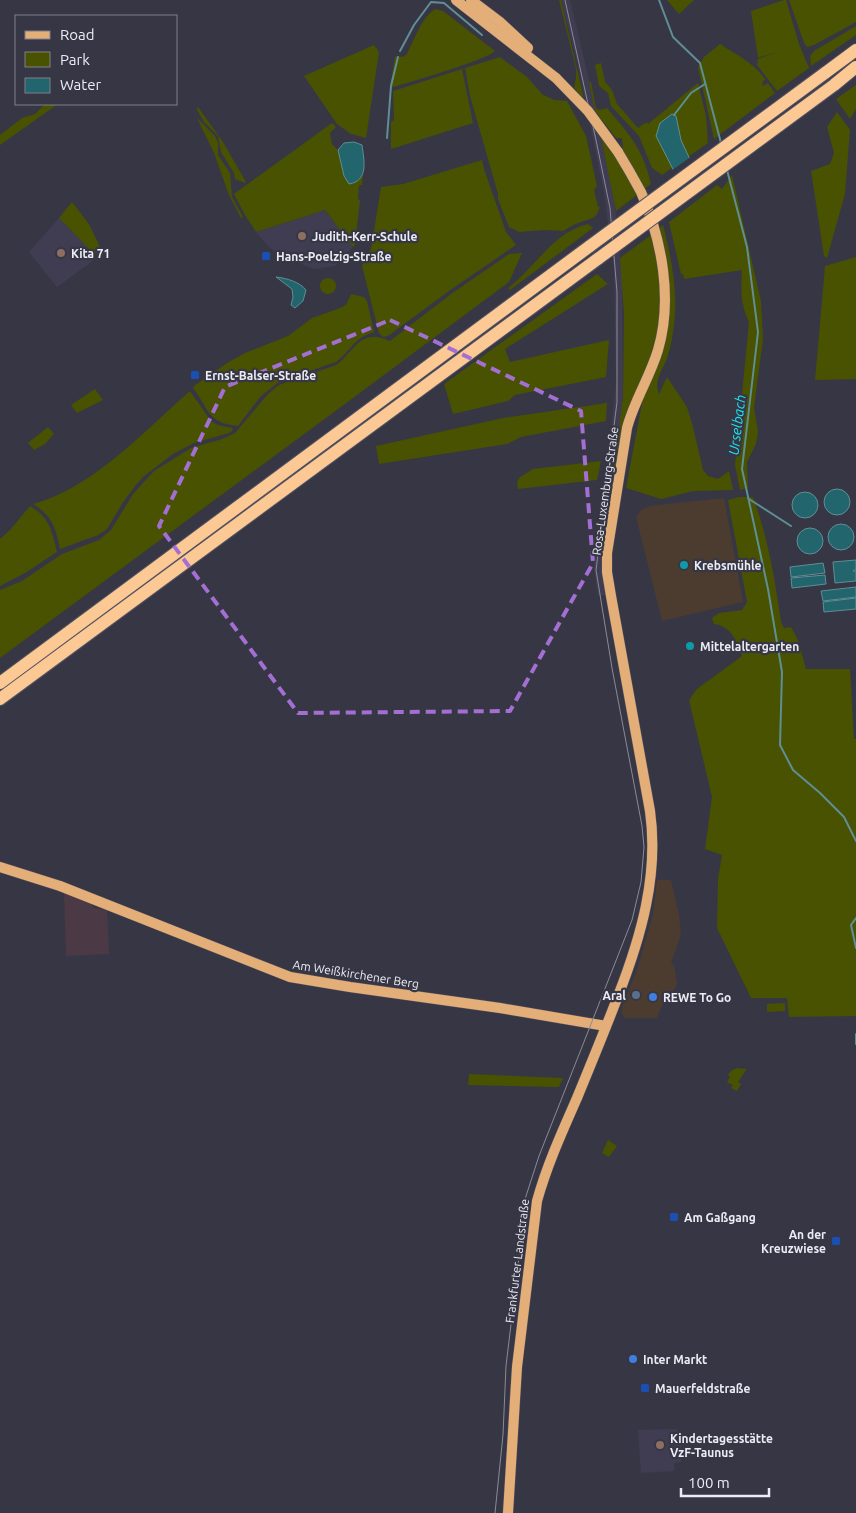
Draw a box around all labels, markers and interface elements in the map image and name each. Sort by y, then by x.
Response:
legend [15,15,178,105]
text: Road [60,26,95,43]
text: Park [60,51,90,68]
text: Water [60,76,101,93]
marker: Judith-Kerr-Schule [296,230,308,242]
place label: Judith-Kerr-Schule [312,230,418,243]
marker: Kita 71 [55,247,67,259]
place label: Kita 71 [71,247,110,260]
marker: Hans-Poelzig-Straße [260,250,272,262]
place label: Hans-Poelzig-Straße [276,250,391,263]
marker: Ernst-Balser-Straße [189,369,201,381]
place label: Ernst-Balser-Straße [205,369,316,382]
water label: Urselbach [725,394,749,456]
street label: Rosa-Luxemburg-Straße [590,426,620,556]
marker: Krebsmühle [678,559,690,571]
place label: Krebsmühle [694,559,762,572]
marker: Mittelaltergarten [684,640,696,652]
place label: Mittelaltergarten [700,640,799,653]
street label: Am Weißkirchener Berg [292,958,420,990]
place label: Aral [603,989,626,1002]
marker: Aral [630,989,642,1001]
marker: REWE To Go [647,991,659,1003]
place label: REWE To Go [663,991,731,1004]
street label: Frankfurter Landstraße [503,1198,531,1324]
marker: Am Gaßgang [668,1211,680,1223]
place label: Am Gaßgang [684,1211,756,1224]
place label: An der Kreuzwiese [761,1228,826,1255]
marker: An der Kreuzwiese [830,1235,842,1247]
marker: Inter Markt [627,1353,639,1365]
place label: Inter Markt [643,1353,707,1366]
marker: Mauerfeldstraße [639,1382,651,1394]
place label: Mauerfeldstraße [655,1382,751,1395]
place label: Kindertagesstätte VzF-Taunus [670,1432,773,1459]
marker: Kindertagesstätte VzF-Taunus [654,1439,666,1451]
scale bar [681,1466,768,1498]
text: 100 m [688,1474,730,1491]

